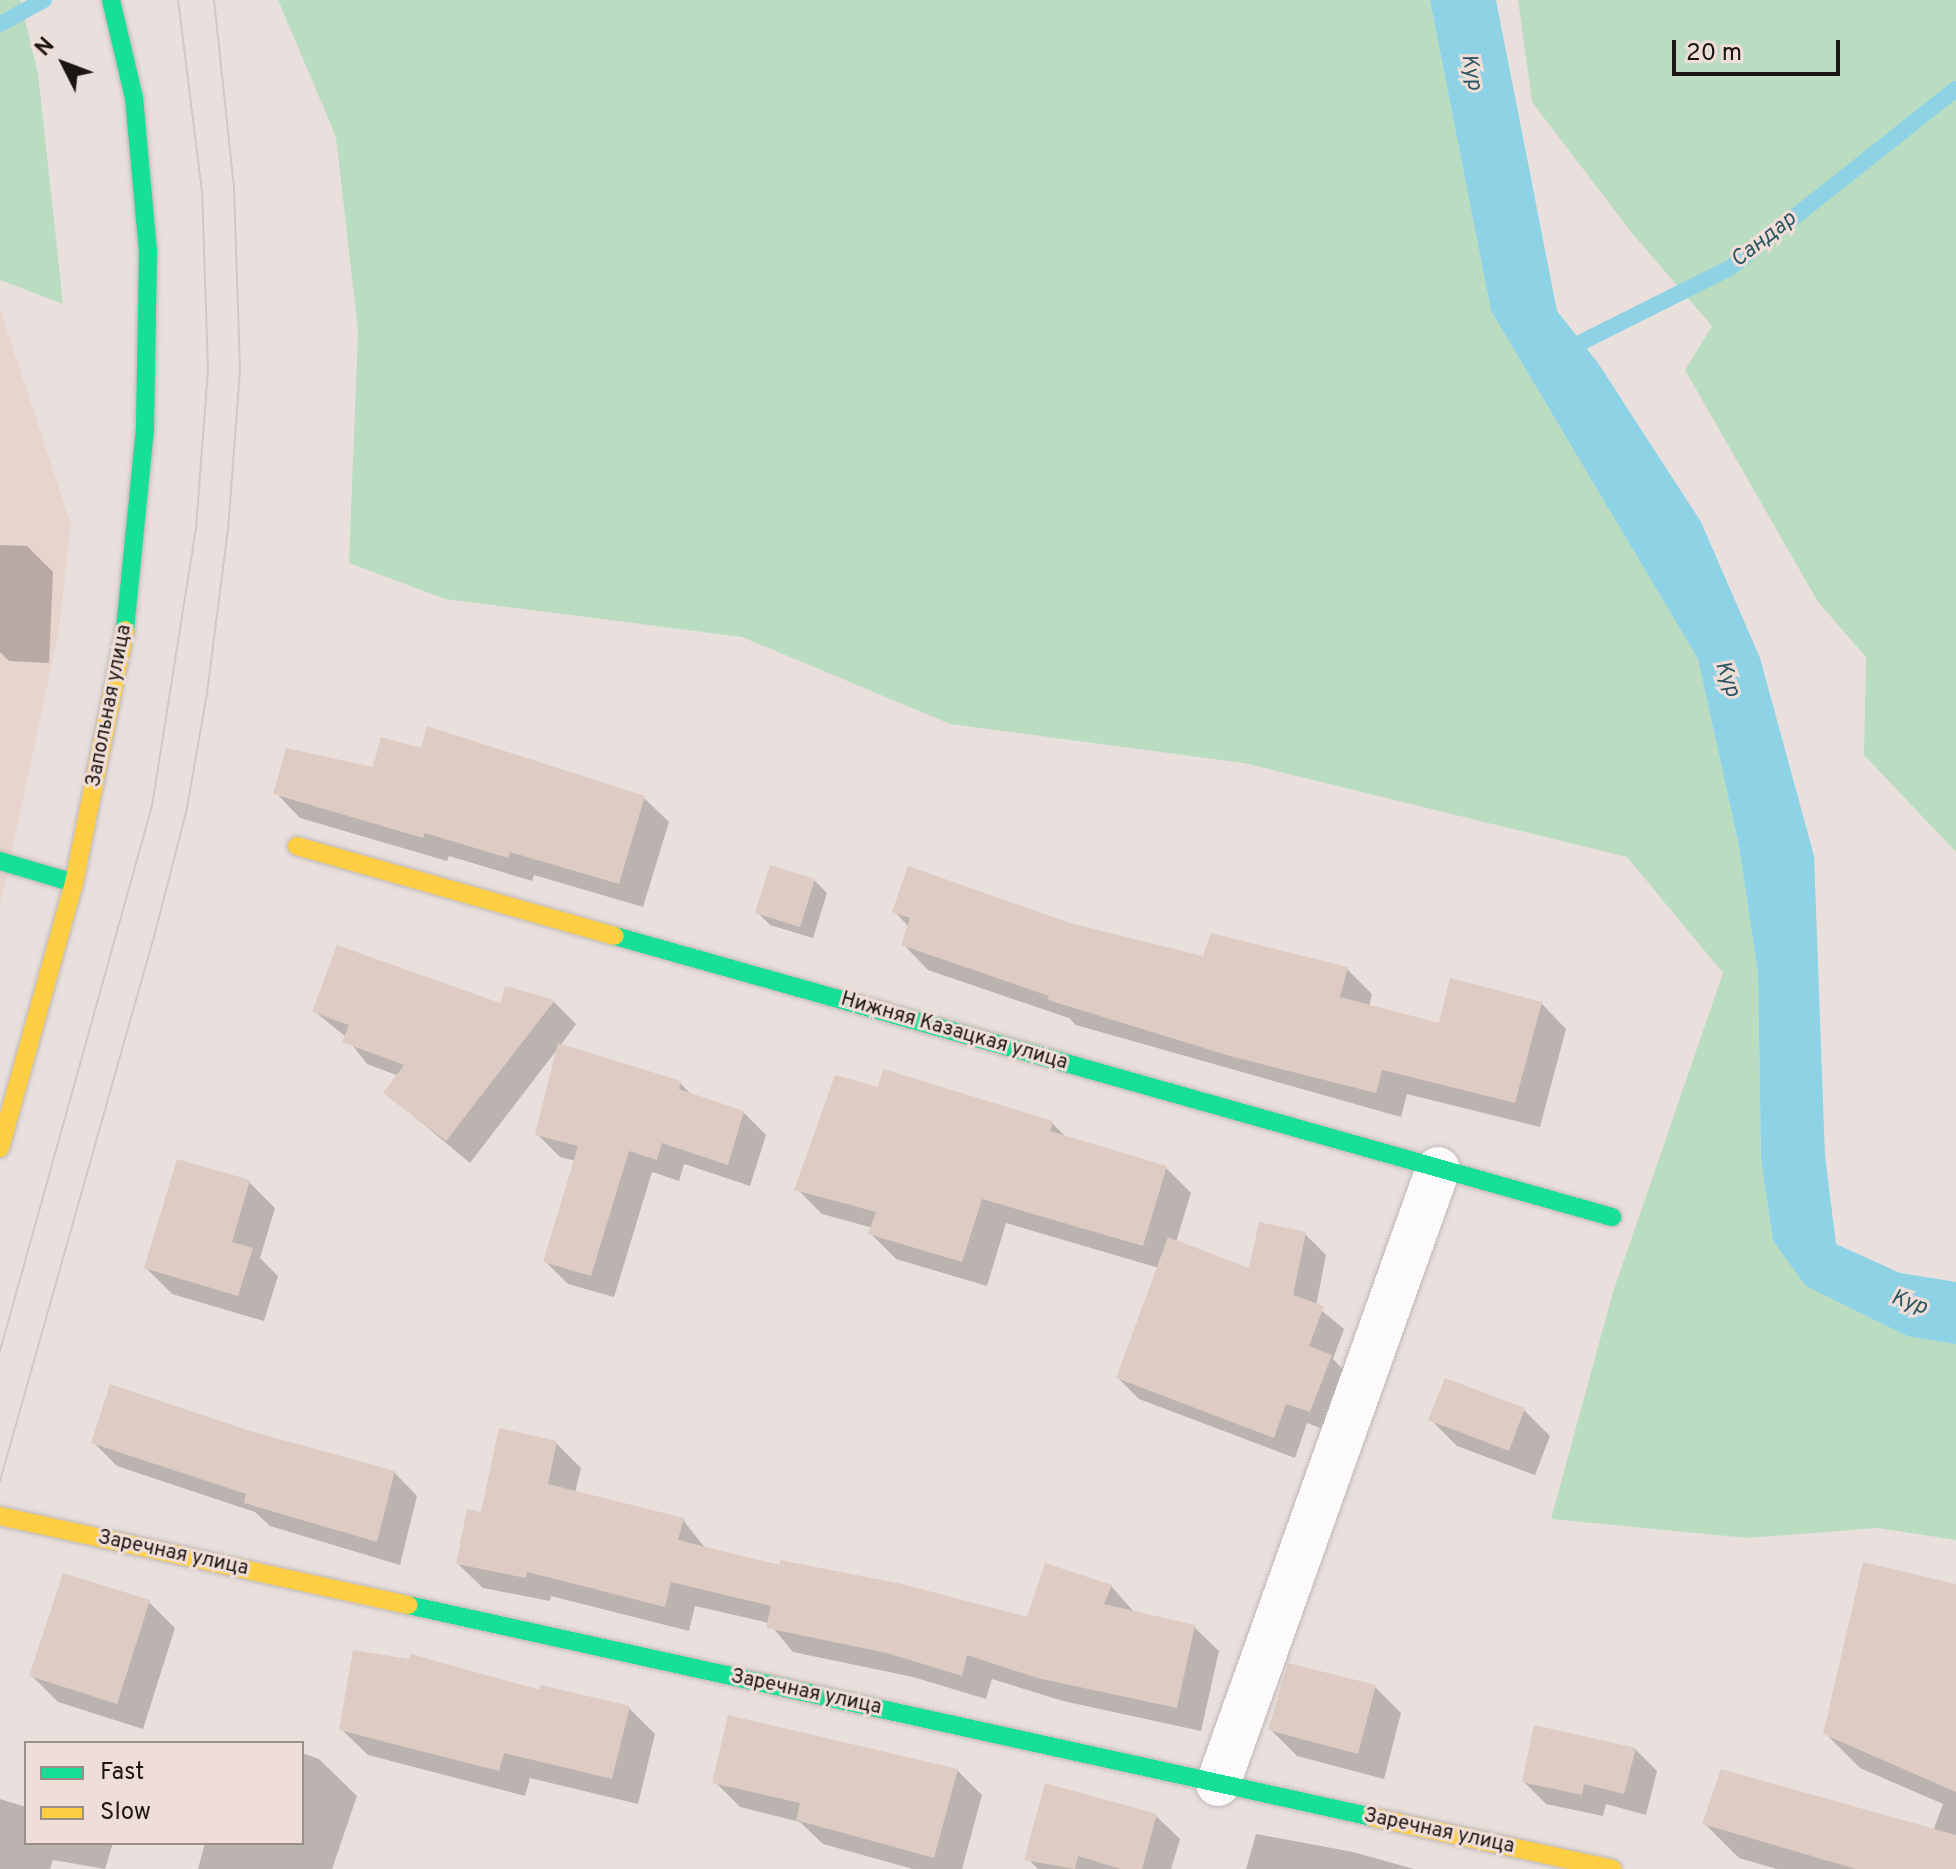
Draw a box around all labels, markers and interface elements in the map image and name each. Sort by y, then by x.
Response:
north arrow [24,24,104,104]
scale bar [1676,24,1844,74]
text: N [30,33,61,63]
text: 20 m [1686,39,1742,69]
water label: Кур [1455,52,1487,92]
water label: Сандар [1726,206,1802,274]
street label: Запольная улица [82,623,138,789]
water label: Кур [1708,657,1746,701]
street label: Нижняя Казацкая улица [838,988,1070,1076]
water label: Кур [1888,1285,1930,1321]
street label: Заречная улица [96,1526,250,1582]
street label: Заречная улица [729,1665,883,1721]
legend [24,1741,304,1845]
text: Fast [100,1758,144,1788]
text: Slow [100,1798,151,1828]
street label: Заречная улица [1362,1804,1516,1860]

